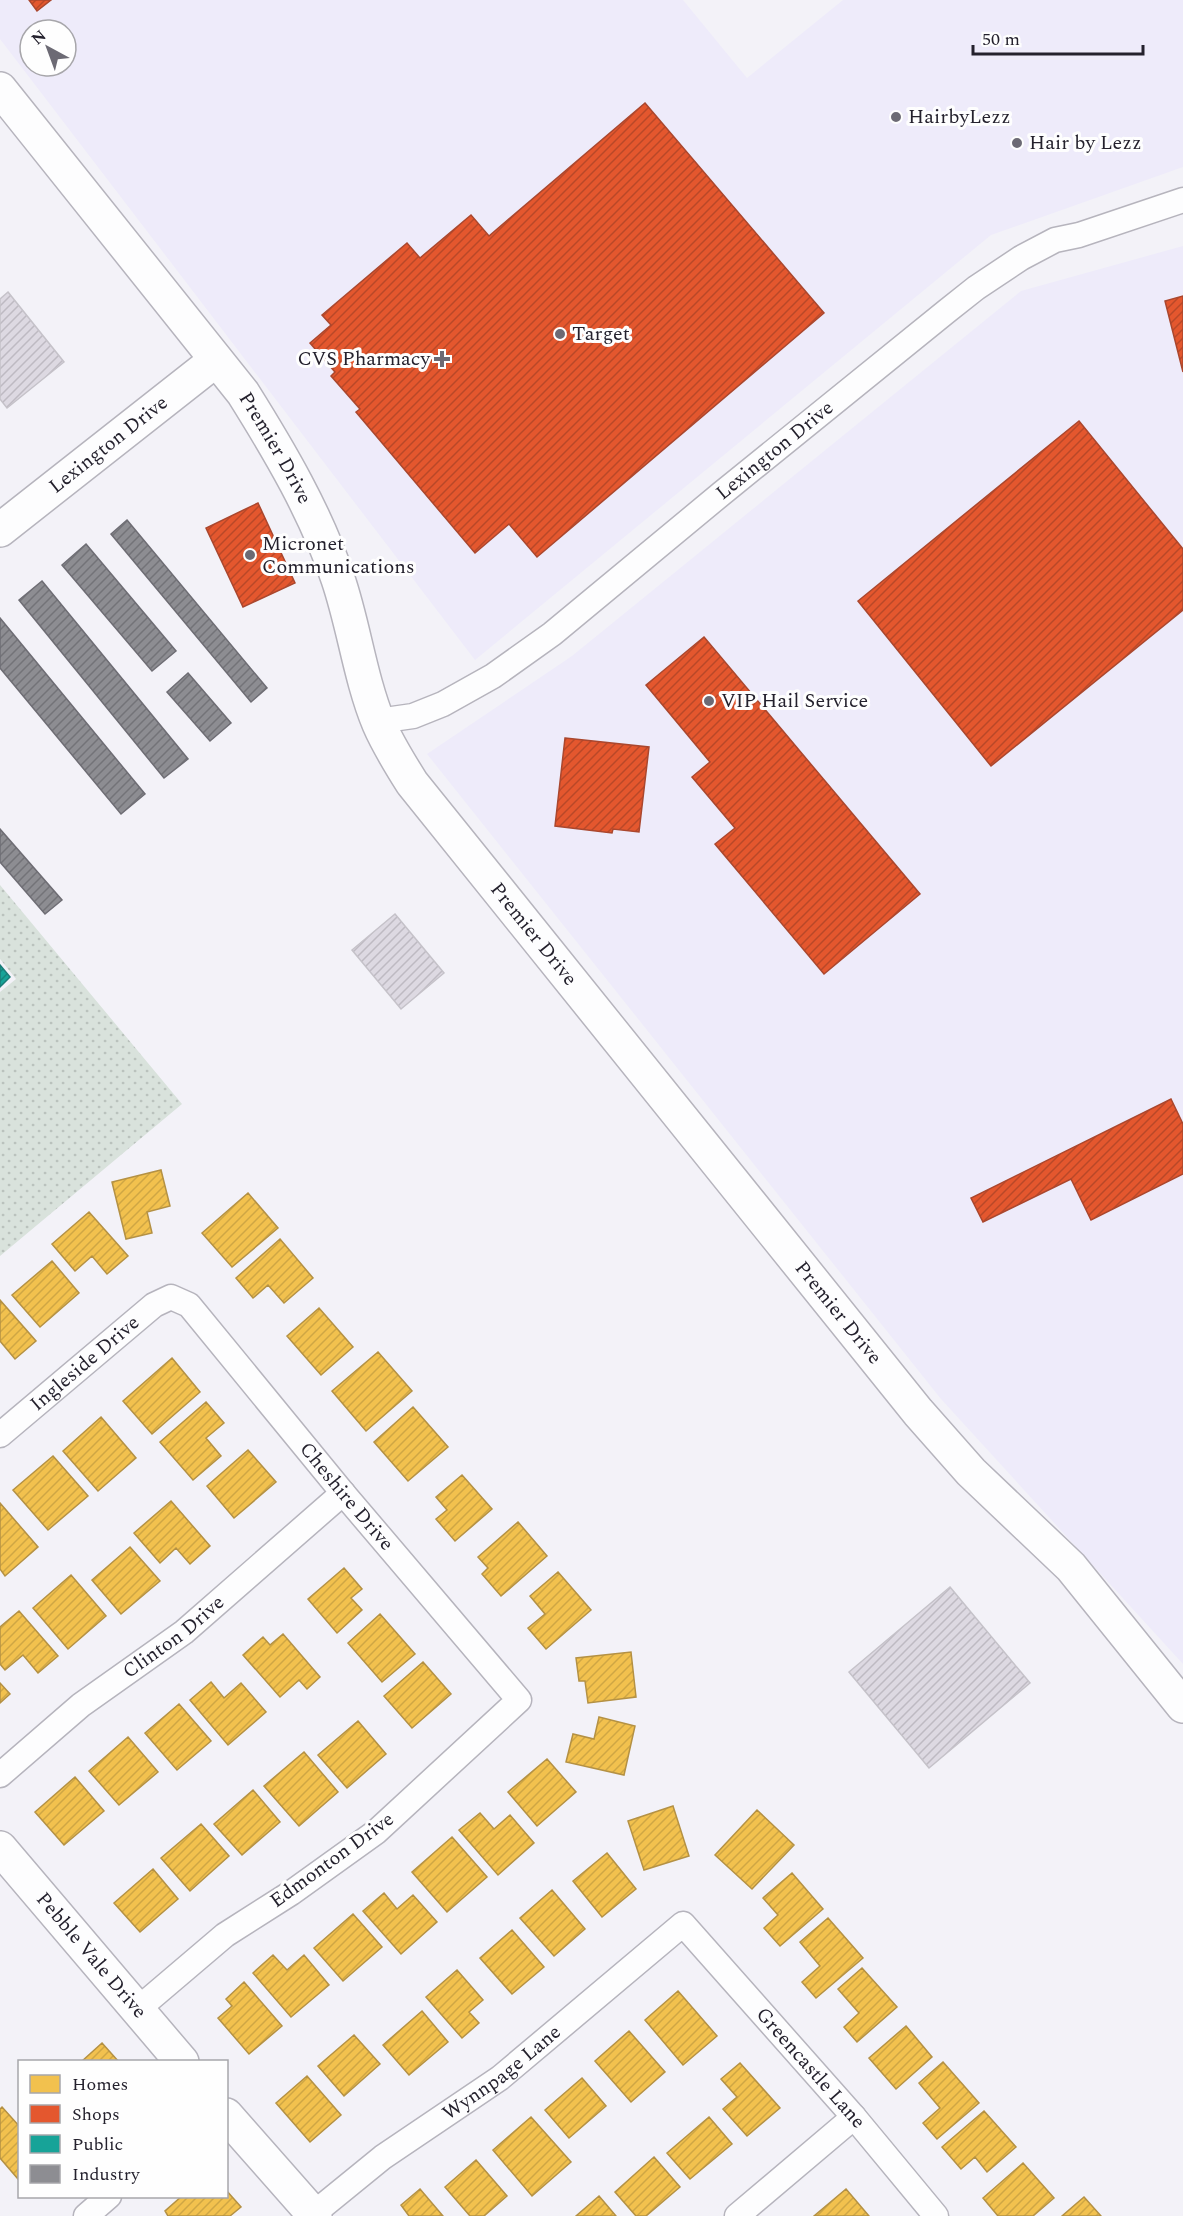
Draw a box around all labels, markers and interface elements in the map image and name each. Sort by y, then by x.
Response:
north arrow [18,18,78,78]
scale bar [973,18,1142,56]
text: N [26,24,52,51]
text: 50 m [982,26,1020,53]
place label: HairbyLezz [908,102,1011,132]
marker: HairbyLezz [889,110,903,124]
place label: Hair by Lezz [1029,128,1142,158]
marker: Hair by Lezz [1010,136,1024,150]
place label: Target [572,319,630,349]
marker: Target [553,327,567,341]
place label: CVS Pharmacy [297,344,431,374]
marker: CVS Pharmacy [435,352,449,366]
street label: Premier Drive [231,386,319,509]
street label: Lexington Drive [42,388,174,501]
street label: Lexington Drive [709,393,840,508]
place label: Micronet Communications [262,529,415,582]
marker: Micronet Communications [243,548,257,562]
place label: VIP Hail Service [721,686,868,716]
marker: VIP Hail Service [702,694,716,708]
street label: Premier Drive [483,876,585,992]
street label: Premier Drive [787,1255,889,1371]
street label: Ingleside Drive [23,1308,146,1419]
street label: Cheshire Drive [292,1436,401,1558]
street label: Clinton Drive [116,1588,231,1686]
street label: Edmonton Drive [264,1805,400,1915]
street label: Pebble Vale Drive [29,1885,154,2025]
street label: Greencastle Lane [748,2001,873,2135]
street label: Wynnpage Lane [436,2018,568,2128]
legend [18,2060,228,2198]
text: Homes [72,2071,128,2098]
text: Shops [72,2101,120,2128]
text: Public [72,2131,123,2158]
text: Industry [72,2161,141,2188]

